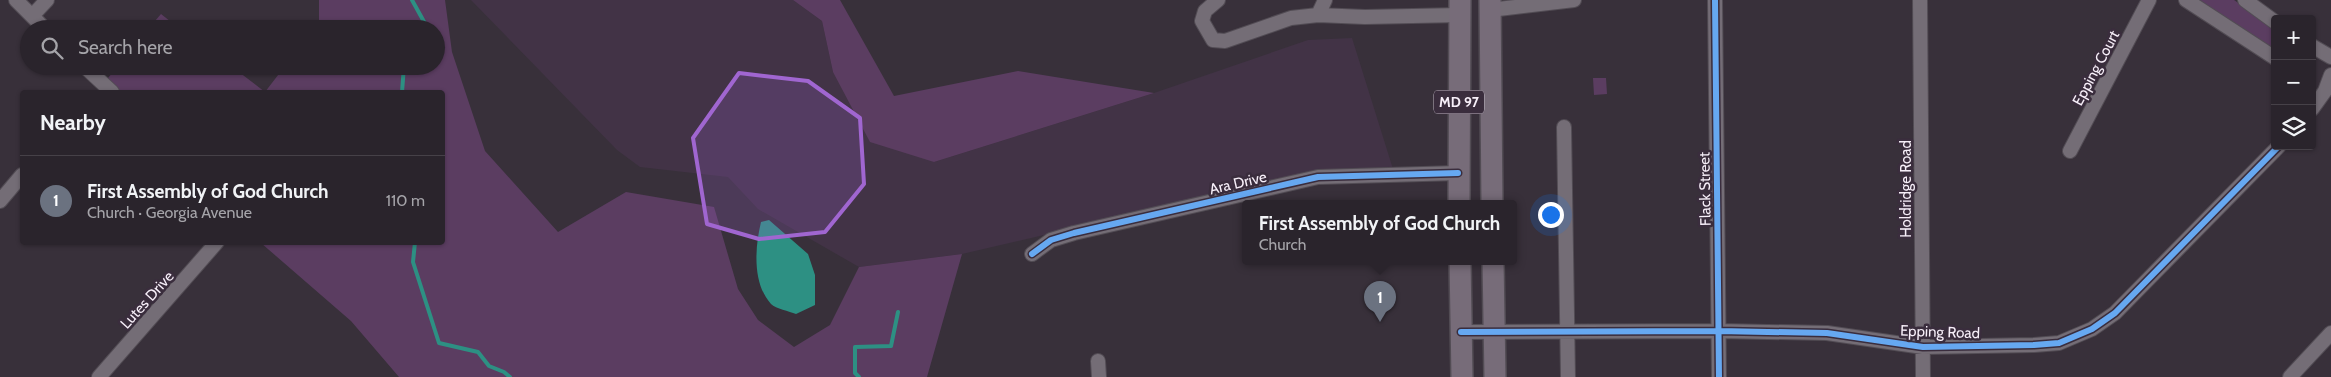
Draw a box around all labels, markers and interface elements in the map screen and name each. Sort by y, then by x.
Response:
map controls [2271,15,2316,150]
button: + [2271,15,2316,60]
search box [20,20,445,75]
street label: Epping Court [2069,27,2123,109]
icon: search [38,34,66,62]
text: Search here [78,36,172,59]
button: − [2271,60,2316,105]
road number: MD 97 [1434,90,1484,114]
button: layers [2271,105,2316,150]
text: Nearby [40,110,106,135]
street label: Holdridge Road [1897,140,1915,238]
street label: Flack Street [1695,152,1715,226]
street label: Ara Drive [1208,168,1269,198]
text: First Assembly of God Church [87,180,329,203]
text: 1 [53,191,59,210]
text: 110 m [386,191,425,210]
popup [1242,200,1517,265]
your location [1538,202,1564,228]
text: Church · Georgia Avenue [87,203,252,222]
text: First Assembly of God Church [1259,212,1500,235]
text: Church [1259,235,1306,254]
street label: Lutes Drive [116,267,178,332]
pin: 1 [1364,281,1396,322]
street label: Epping Road [1900,322,1980,342]

